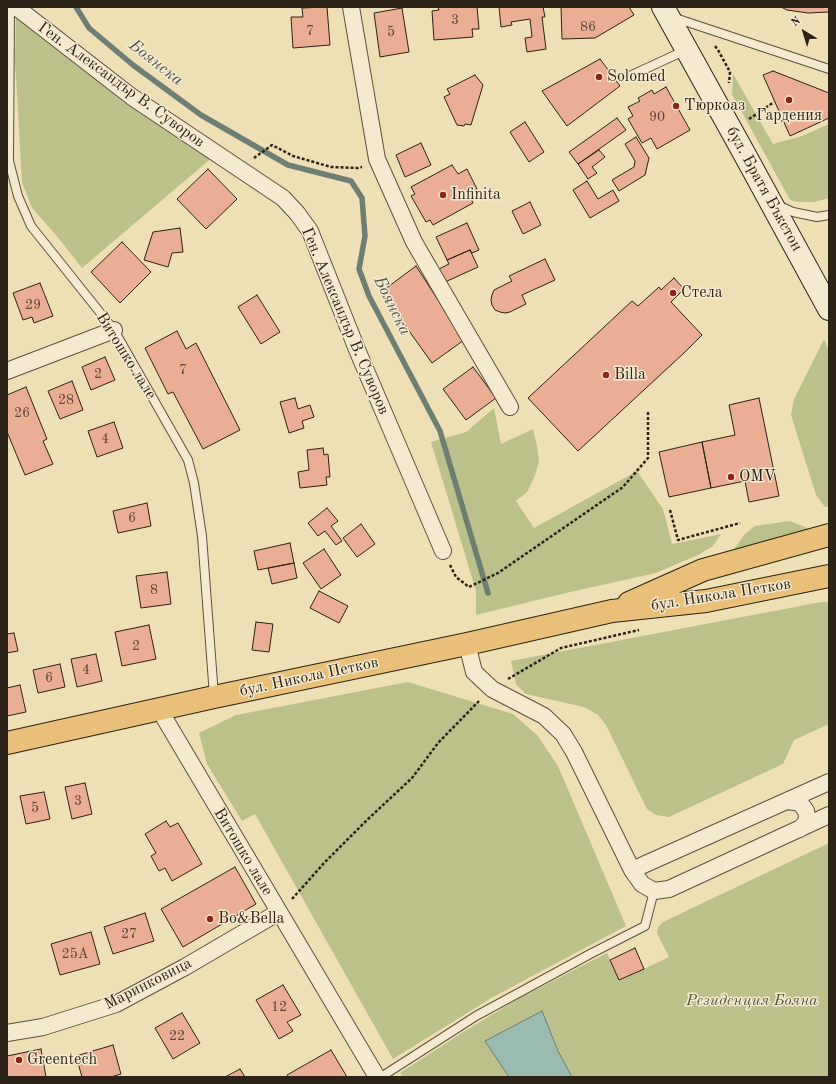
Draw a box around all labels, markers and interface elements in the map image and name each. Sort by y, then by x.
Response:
house number: 3 [451,12,459,28]
north arrow [784,12,824,52]
text: N [790,15,803,29]
street label: Ген. Александър В. Суворов [34,18,208,152]
house number: 86 [580,19,596,35]
house number: 7 [306,23,314,39]
house number: 5 [387,24,395,40]
water label: Боянска [125,35,187,91]
place label: Solomed [607,67,666,87]
marker: Solomed [594,72,604,82]
marker: Гардения [784,95,794,105]
place label: Тюркоаз [684,96,745,116]
marker: Тюркоаз [671,101,681,111]
place label: Гардения [756,106,822,126]
house number: 90 [649,109,665,125]
street label: бул. Братя Бъкстон [722,123,806,255]
place label: Infinita [451,185,501,205]
marker: Infinita [438,190,448,200]
street label: Ген. Александър В. Суворов [297,225,393,417]
water label: Боянска [369,273,415,339]
place label: Стела [681,283,723,303]
marker: Стела [668,288,678,298]
house number: 29 [25,297,41,313]
street label: Витошко лале [92,309,160,403]
house number: 7 [179,362,187,378]
place label: Billa [614,365,646,385]
house number: 2 [94,366,102,382]
marker: Billa [601,370,611,380]
house number: 28 [58,392,74,408]
house number: 26 [14,405,30,421]
house number: 4 [101,431,109,447]
place label: OMV [739,467,776,487]
marker: OMV [726,472,736,482]
house number: 6 [128,510,136,526]
street label: бул. Никола Петков [650,574,792,616]
house number: 8 [150,582,158,598]
house number: 2 [132,638,140,654]
street label: бул. Никола Петков [238,653,380,701]
house number: 4 [82,662,90,678]
house number: 6 [45,670,53,686]
house number: 3 [74,793,82,809]
house number: 5 [31,800,39,816]
street label: Витошко лале [209,805,277,899]
place label: Bo&Bella [218,909,284,929]
marker: Bo&Bella [205,914,215,924]
house number: 27 [121,926,137,942]
house number: 25А [62,946,88,962]
street label: Маринковица [101,954,195,1014]
park label: Резиденция Бояна [686,991,818,1011]
house number: 12 [271,999,287,1015]
house number: 22 [169,1028,185,1044]
place label: Greentech [27,1050,97,1070]
marker: Greentech [14,1055,24,1065]

